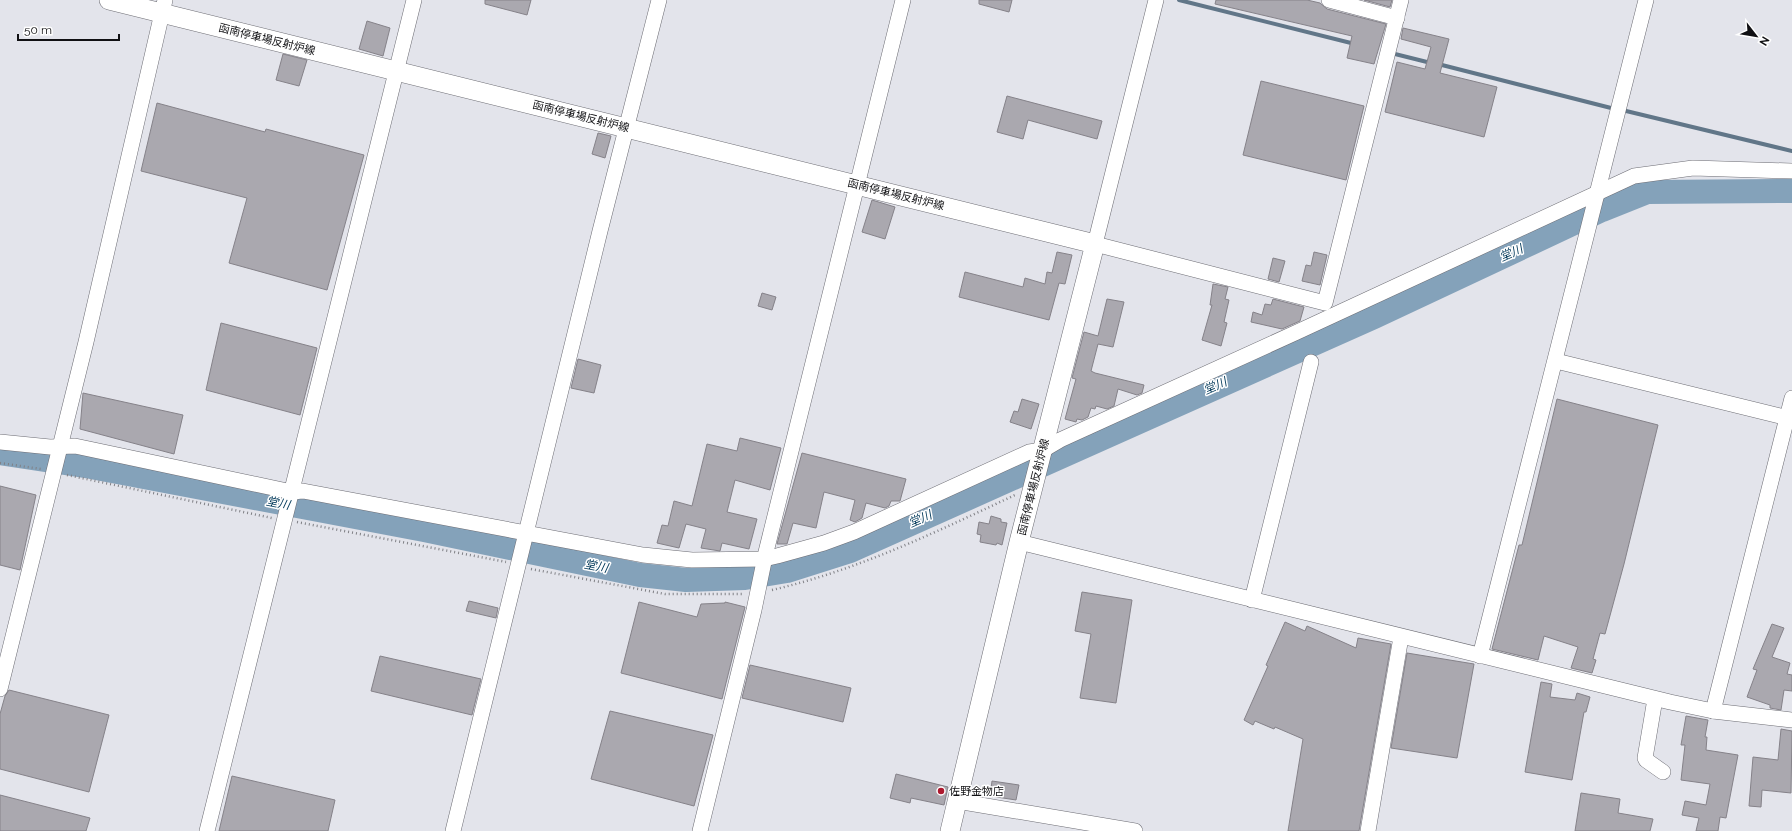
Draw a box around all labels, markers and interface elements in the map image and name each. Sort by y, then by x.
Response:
scale bar [18,16,119,42]
north arrow [1736,16,1776,56]
street label: 函南停車場反射炉線 [217,21,316,58]
text: 50 m [24,23,52,37]
text: N [1756,34,1772,48]
street label: 函南停車場反射炉線 [531,98,630,135]
street label: 函南停車場反射炉線 [846,176,945,213]
water label: 堂川 [1497,241,1527,264]
water label: 堂川 [1201,374,1231,397]
street label: 函南停車場反射炉線 [1015,438,1052,537]
water label: 堂川 [265,494,293,513]
water label: 堂川 [906,507,936,530]
water label: 堂川 [583,557,611,576]
place label: 佐野金物店 [949,785,1004,798]
marker: 佐野金物店 [936,786,946,796]

